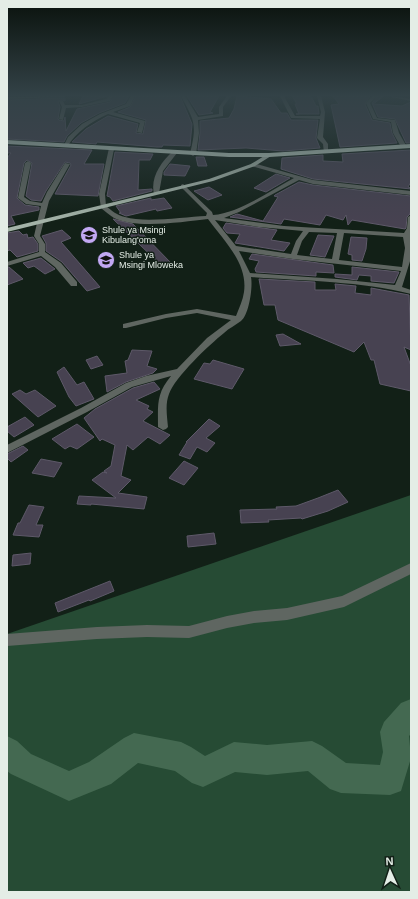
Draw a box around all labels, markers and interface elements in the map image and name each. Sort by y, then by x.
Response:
school or university icon: Shule ya Msingi Kibulang'oma [79,225,99,245]
place label: Shule ya Msingi Kibulang'oma [102,225,166,245]
school or university icon: Shule ya Msingi Mloweka [96,250,116,270]
place label: Shule ya Msingi Mloweka [119,250,183,270]
north arrow [370,851,410,891]
text: N [385,855,394,867]

